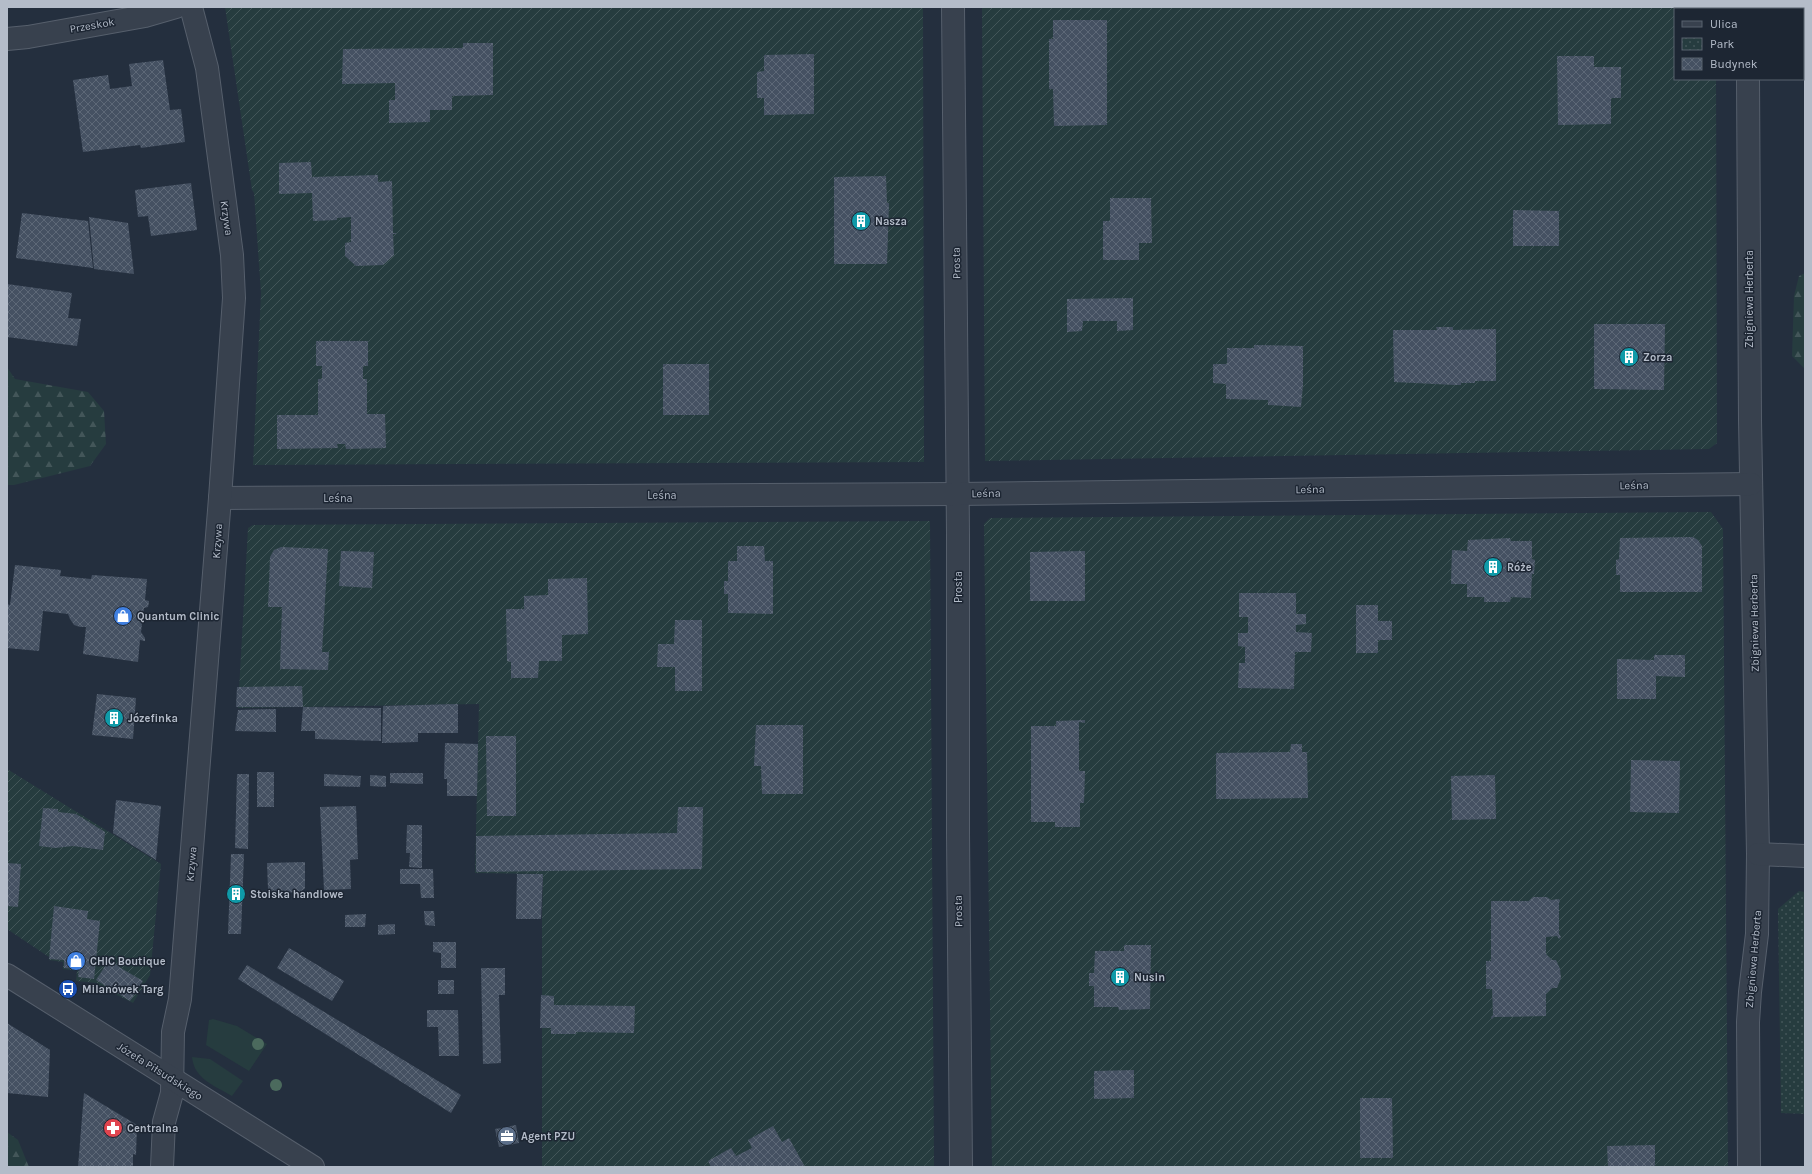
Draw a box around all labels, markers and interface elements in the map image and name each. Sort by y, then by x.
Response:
legend [1674,8,1804,80]
street label: Przeskok [69,15,115,36]
text: Ulica [1710,17,1738,31]
text: Park [1710,37,1735,51]
text: Budynek [1710,57,1758,71]
street label: Krzywa [218,200,235,236]
building icon: Nasza [850,210,872,232]
place label: Nasza [875,215,907,228]
street label: Prosta [950,247,963,279]
street label: Zbigniewa Herberta [1743,250,1756,348]
building icon: Zorza [1618,346,1640,368]
place label: Zorza [1643,351,1672,364]
street label: Leśna [1619,479,1649,492]
street label: Leśna [1295,483,1325,496]
street label: Leśna [971,487,1001,500]
street label: Leśna [647,489,677,502]
street label: Leśna [323,492,353,505]
street label: Krzywa [210,523,225,559]
building icon: Róże [1482,556,1504,578]
place label: Róże [1507,561,1532,574]
street label: Prosta [952,571,965,603]
street label: Zbigniewa Herberta [1747,574,1762,672]
shop icon: Quantum Clinic [112,605,134,627]
place label: Quantum Clinic [137,610,220,623]
building icon: Józefinka [103,707,125,729]
place label: Józefinka [128,712,178,725]
street label: Krzywa [183,846,199,882]
building icon: Stoiska handlowe [225,883,247,905]
place label: Stoiska handlowe [250,888,344,901]
street label: Prosta [952,895,965,927]
street label: Zbigniewa Herberta [1743,910,1764,1008]
shop icon: CHIC Boutique [65,950,87,972]
place label: CHIC Boutique [90,955,166,968]
building icon: Nusin [1109,966,1131,988]
place label: Nusin [1134,971,1165,984]
bus stop icon: Milanówek Targ [57,978,79,1000]
place label: Milanówek Targ [82,983,164,996]
street label: Józefa Piłsudskiego [115,1040,205,1103]
pharmacy icon: Centralna [102,1117,124,1139]
place label: Centralna [127,1122,178,1135]
office icon: Agent PZU [496,1125,518,1147]
place label: Agent PZU [521,1130,575,1143]

